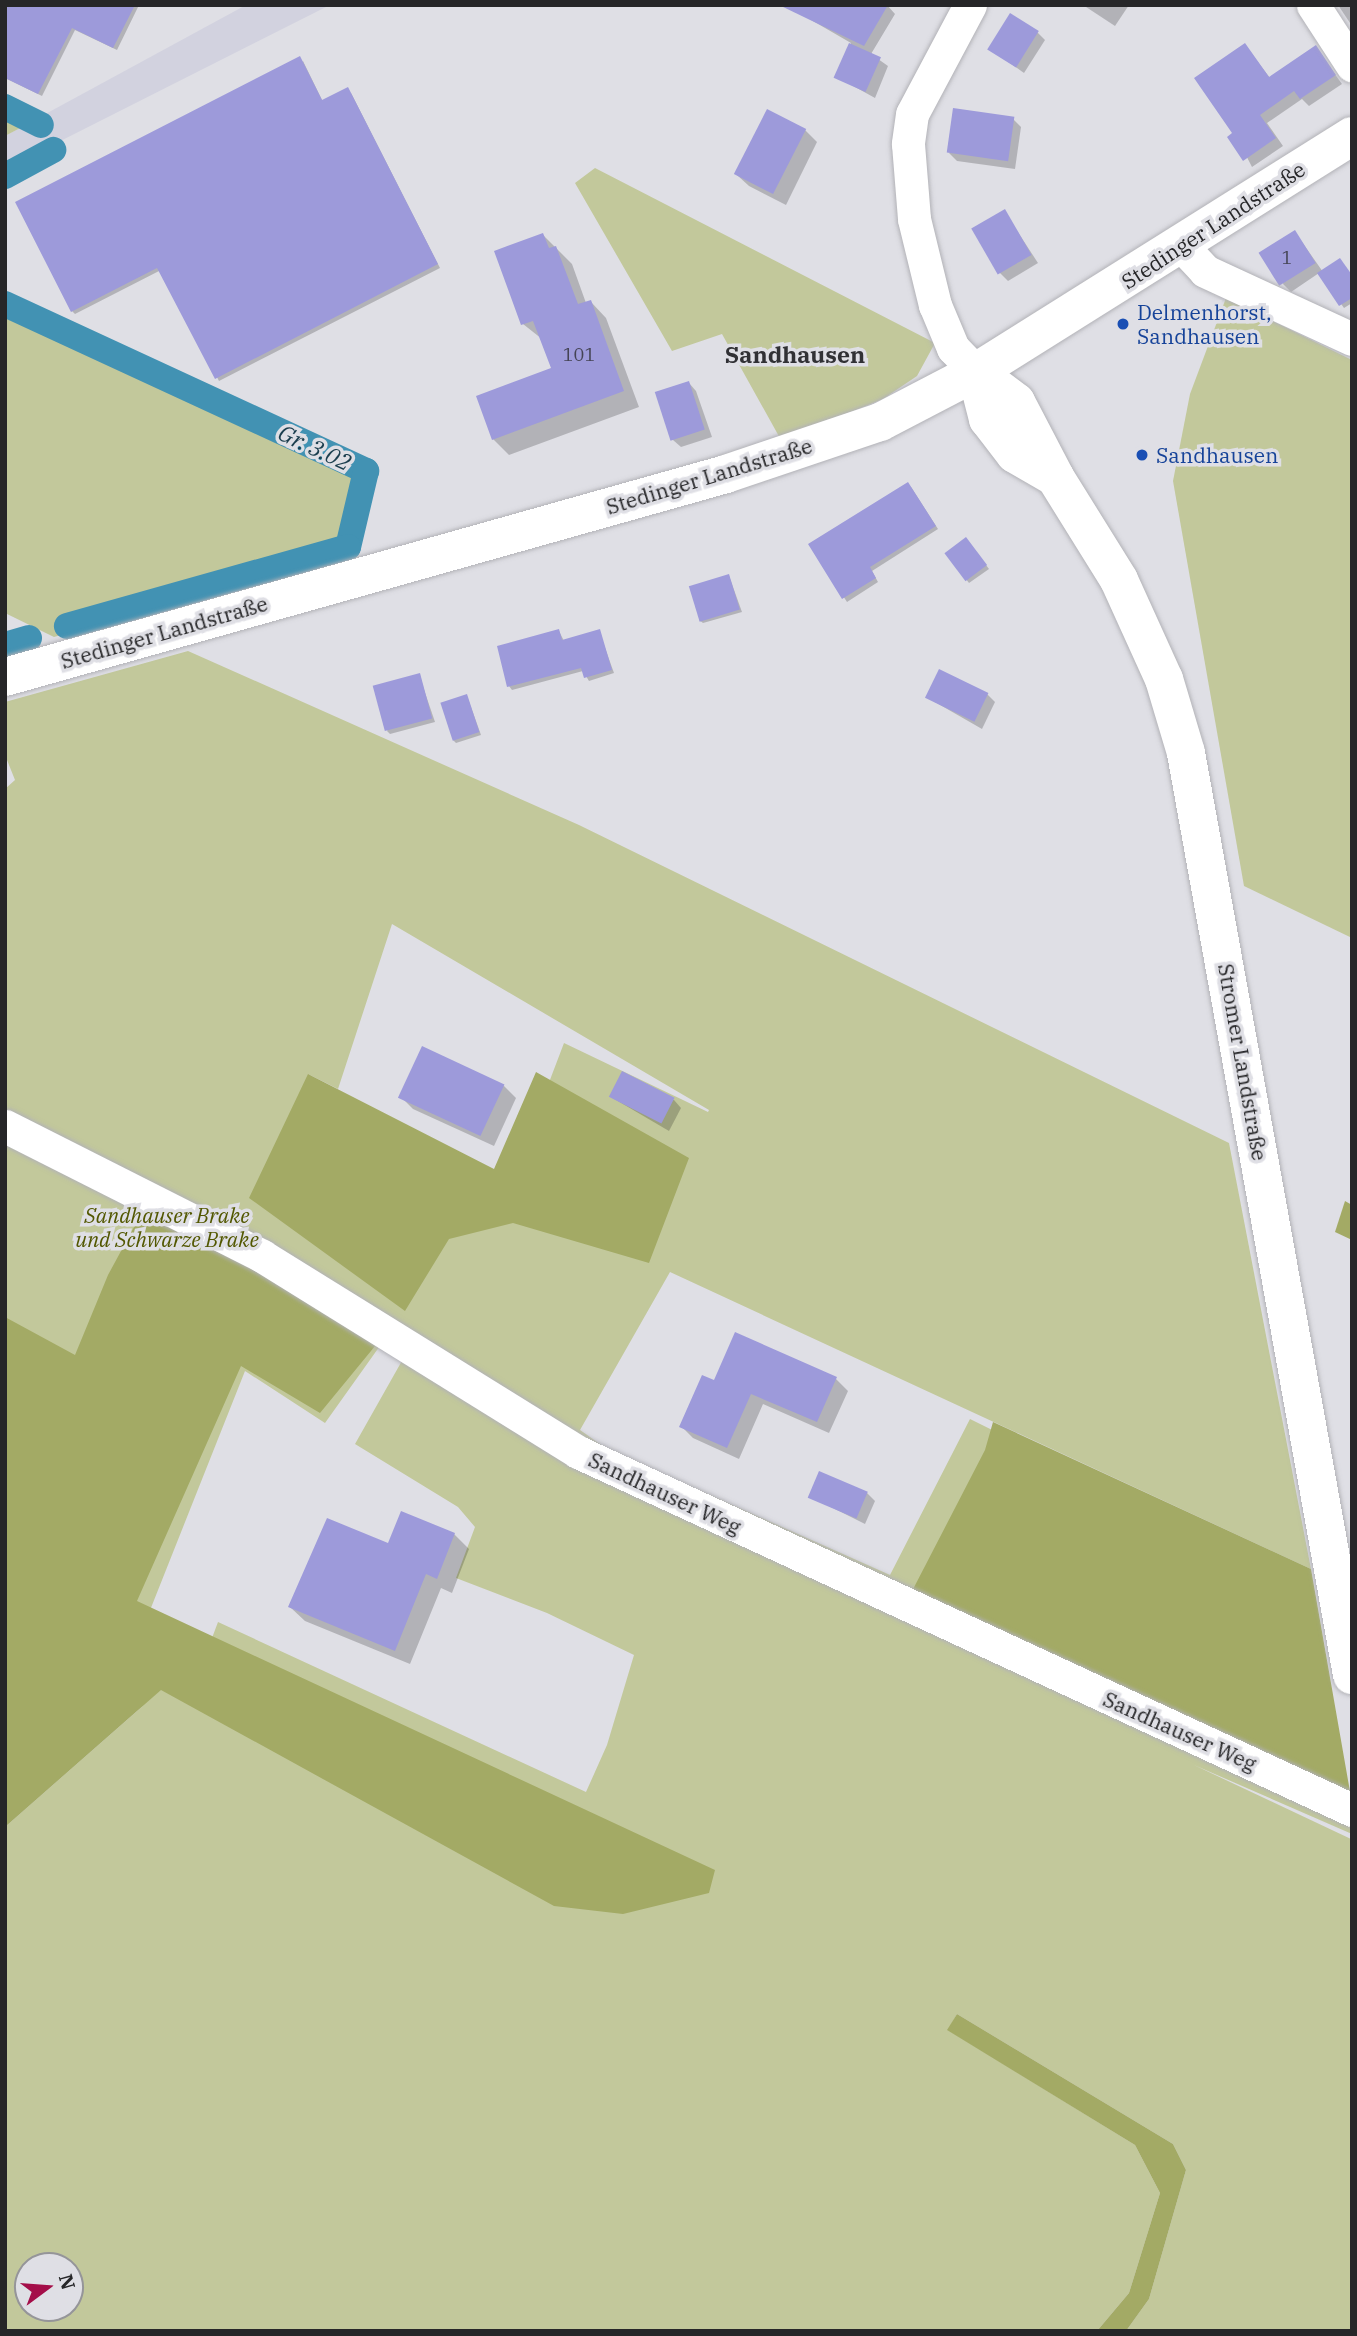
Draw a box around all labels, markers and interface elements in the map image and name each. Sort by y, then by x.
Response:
street label: Stedinger Landstraße [1116,156,1310,294]
house number: 1 [1282,247,1292,269]
place label: Delmenhorst, Sandhausen [1137,299,1272,349]
marker: Delmenhorst, Sandhausen [1115,316,1131,332]
district label: Sandhausen [725,340,865,368]
house number: 101 [563,344,595,366]
water label: Gr. 3.02 [274,418,356,476]
street label: Stedinger Landstraße [603,433,815,519]
place label: Sandhausen [1156,442,1278,468]
marker: Sandhausen [1134,447,1150,463]
street label: Stedinger Landstraße [58,590,270,674]
street label: Stromer Landstraße [1213,962,1273,1162]
park label: Sandhauser Brake und Schwarze Brake [75,1202,259,1252]
street label: Sandhauser Weg [585,1447,745,1539]
street label: Sandhauser Weg [1099,1686,1261,1776]
north arrow [14,2252,84,2322]
text: N [54,2271,81,2292]

